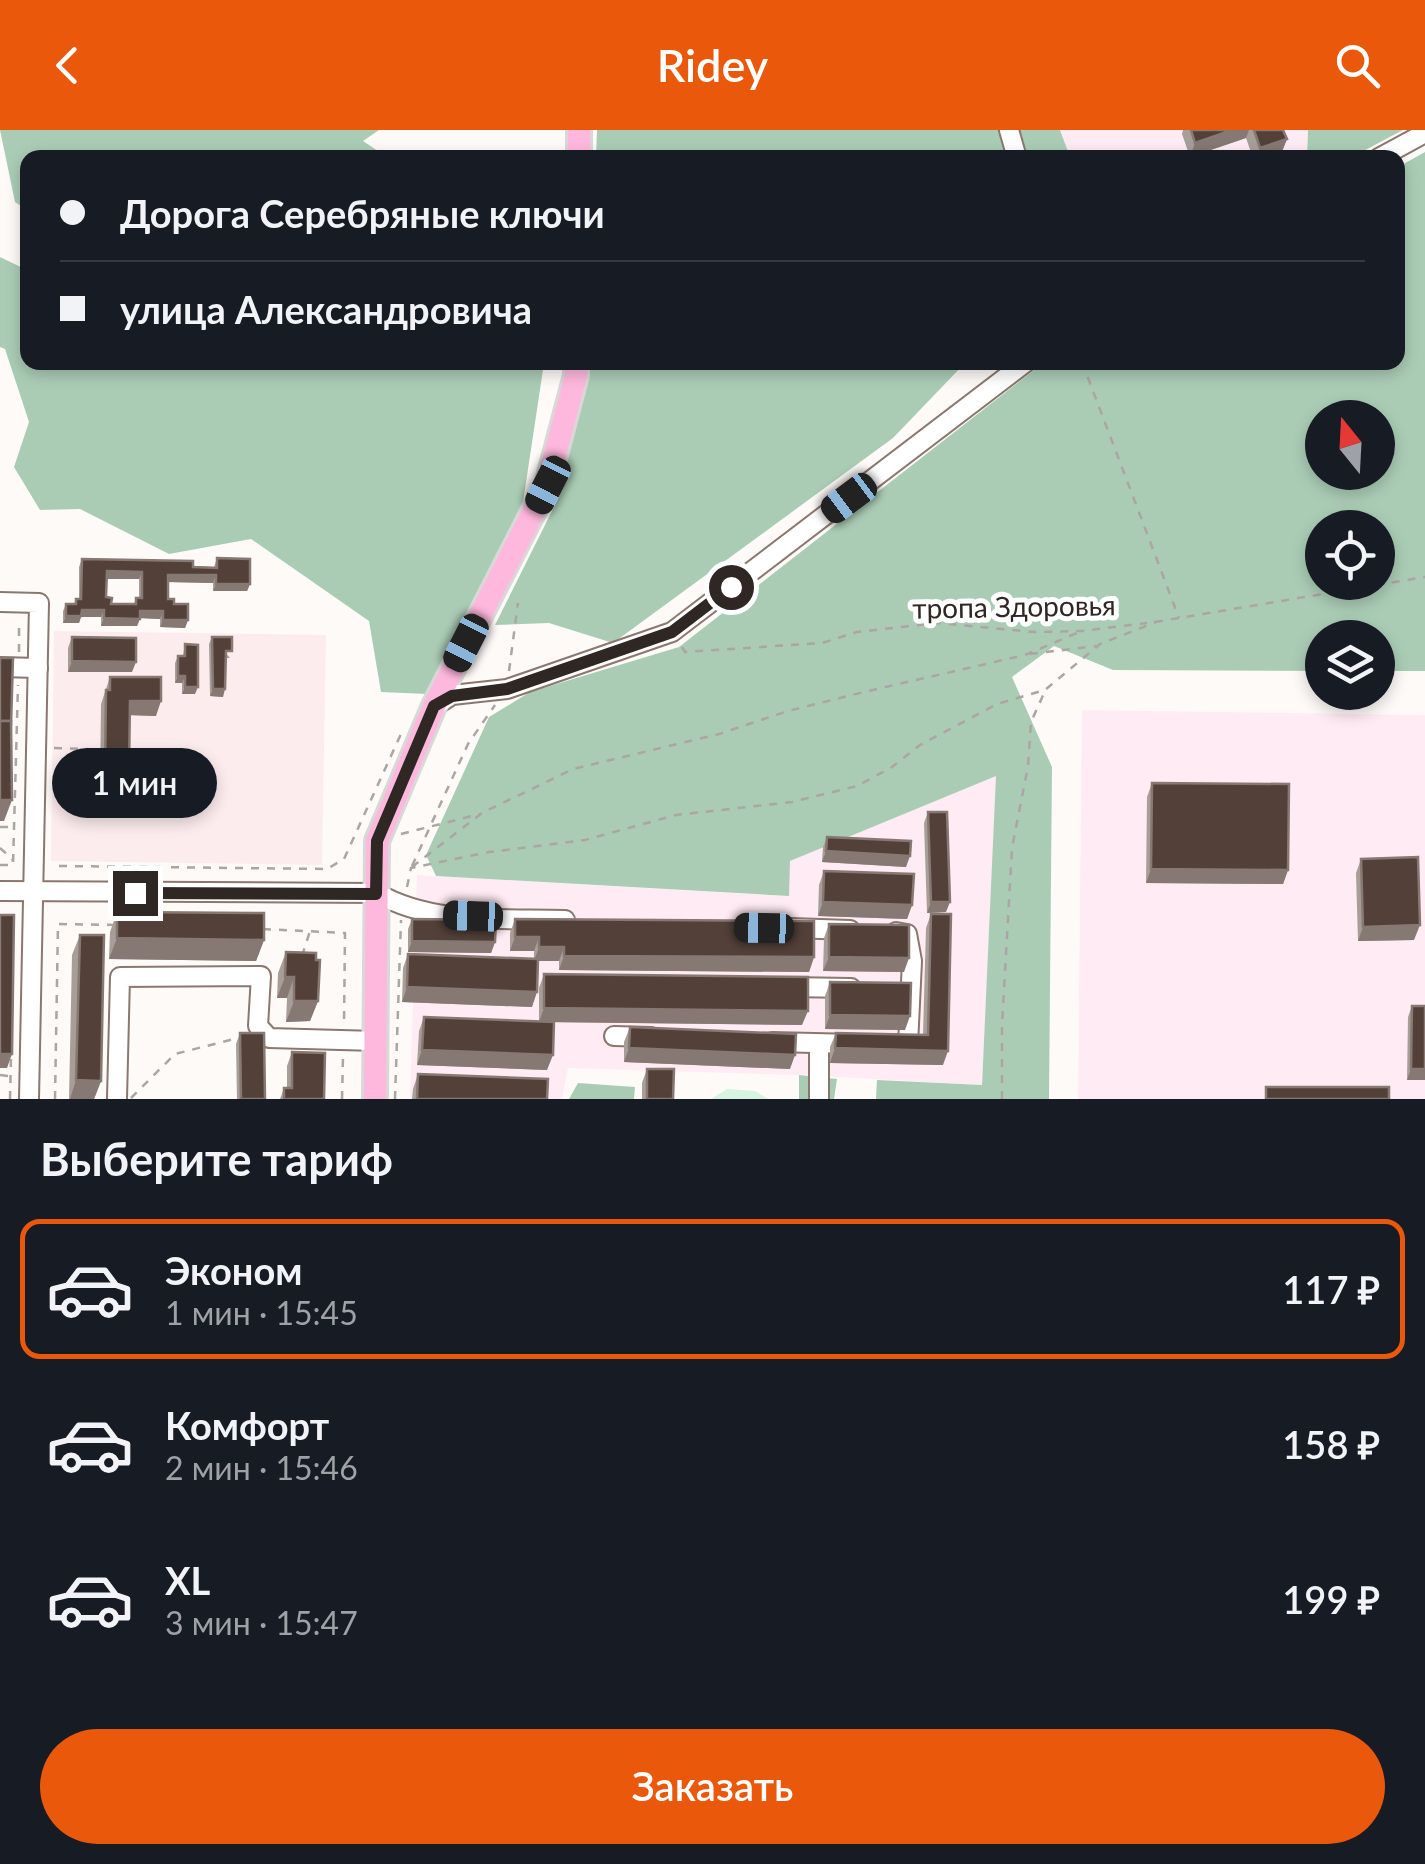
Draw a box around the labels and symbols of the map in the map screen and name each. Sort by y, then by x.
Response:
north arrow [1305,400,1395,490]
car [521,451,575,519]
car [816,468,882,528]
route start [709,565,754,610]
street label: тропа Здоровья [912,587,1116,625]
car [439,609,493,677]
callout: 1 мин [52,748,218,818]
route end [113,871,158,916]
car [442,900,504,932]
car [734,912,794,944]

